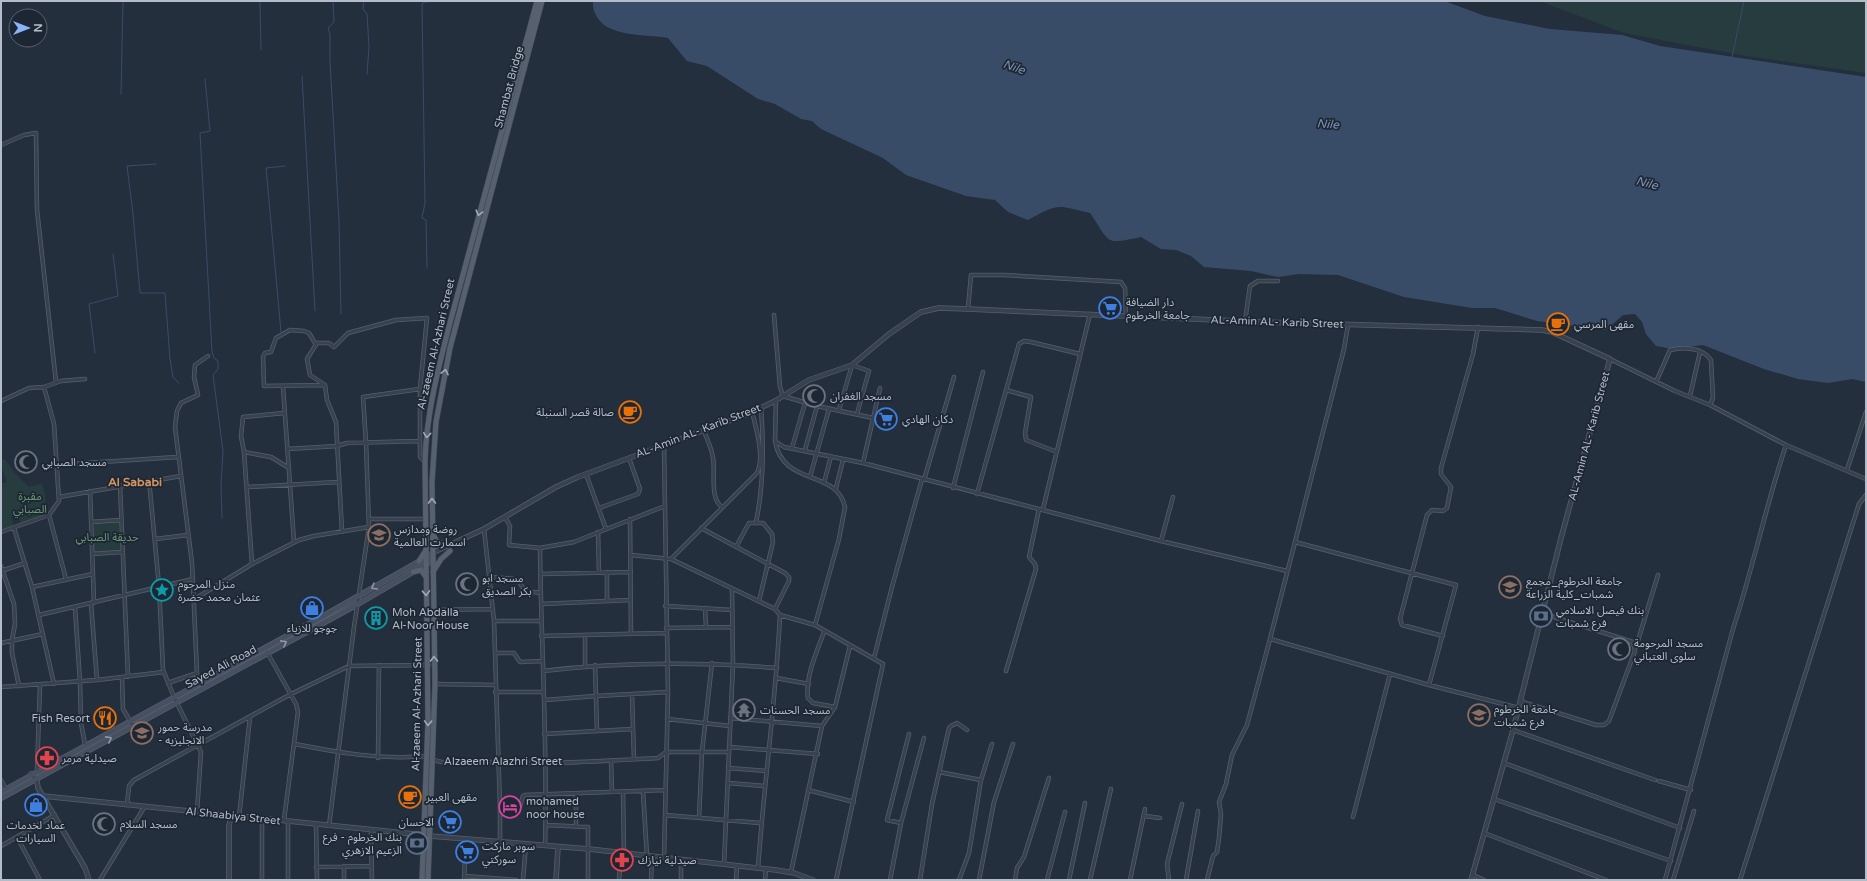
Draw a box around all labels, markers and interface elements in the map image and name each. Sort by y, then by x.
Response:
north arrow [8,8,48,48]
text: N [31,24,44,32]
street label: Shambat Bridge [492,45,526,129]
water label: Nile [1001,57,1028,78]
water label: Nile [1316,116,1341,132]
water label: Nile [1634,174,1661,193]
one-way arrow [475,210,483,216]
street label: Al-zaeem Al-Azhari Street [415,277,457,411]
supermarket icon: دار الضيافة جامعة الخرطوم [1097,295,1123,321]
place label: دار الضيافة جامعة الخرطوم [1126,296,1190,323]
cafe icon: مقهى المرسي [1545,311,1571,337]
street label: AL-Amin AL- Karib Street [1210,313,1344,331]
place label: مقهى المرسي [1574,318,1635,333]
one-way arrow [440,369,448,375]
street label: AL-Amin AL- Karib Street [1566,370,1612,502]
mosque icon: مسجد الغفران [801,383,827,409]
place label: مسجد الغفران [830,390,892,403]
cafe icon: صالة قصر السنبلة [617,399,643,425]
street label: AL-Amin AL- Karib Street [634,401,762,461]
place label: صالة قصر السنبلة [536,406,614,419]
supermarket icon: دكان الهادي [873,406,899,432]
place label: دكان الهادي [902,413,953,428]
one-way arrow [423,432,432,438]
mosque icon: مسجد الصبابي [13,449,39,475]
place label: مسجد الصبابي [42,456,107,471]
district label: Al Sababi [108,475,162,489]
park label: مقبرة الصبابي [13,490,47,518]
one-way arrow [428,498,436,504]
school or university icon: روضة ومدازس اسمارت العالمية [366,522,392,548]
place label: روضة ومدازس اسمارت العالمية [394,523,466,549]
park label: حديقة الصبابي [75,531,139,546]
mosque icon: مسجد ابو بكر الصديق [454,571,480,597]
place label: مسجد ابو بكر الصديق [482,572,532,598]
school or university icon: جامعة الخرطوم_مجمع شمبات_كلية الزراعة [1497,574,1523,600]
place label: جامعة الخرطوم_مجمع شمبات_كلية الزراعة [1526,575,1623,601]
place icon: منزل المرحوم عثمان محمد حضرة [149,577,175,603]
place label: منزل المرحوم عثمان محمد حضرة [178,578,261,604]
one-way arrow [371,583,378,590]
one-way arrow [422,590,431,596]
shop icon: جوجو للازياء [299,595,325,621]
bank icon: بنك فيصل الاسلامي فرع شمبات [1528,603,1554,629]
place label: بنك فيصل الاسلامي فرع شمبات [1556,604,1644,631]
building icon: Moh Abdalla Al-Noor House [363,605,389,631]
place label: Moh Abdalla Al-Noor House [392,606,469,632]
place label: جوجو للازياء [287,622,338,635]
mosque icon: مسجد المرحومة سلوى العتباني [1606,636,1632,662]
street label: Al-zaeem Al-Azhari Street [409,637,425,771]
place label: مسجد المرحومة سلوى العتباني [1634,637,1704,665]
one-way arrow [280,640,288,648]
street label: Sayed Ali Road [183,643,259,691]
one-way arrow [430,656,439,662]
temple icon: مسجد الحسنات [731,697,757,723]
school or university icon: جامعة الخرطوم فرع شمبات [1466,702,1492,728]
place label: جامعة الخرطوم فرع شمبات [1494,703,1558,730]
place label: مسجد الحسنات [760,704,831,717]
restaurant icon: Fish Resort [92,705,118,731]
place label: Fish Resort [31,712,90,725]
school or university icon: مدرسة حمور - الانجليزيه [129,720,155,746]
one-way arrow [424,720,432,726]
place label: مدرسة حمور - الانجليزيه [157,721,212,747]
one-way arrow [104,736,112,743]
pharmacy icon: صيدلية مرمر [34,745,60,771]
place label: صيدلية مرمر [61,752,117,765]
street label: Alzaeem Alazhri Street [444,755,562,768]
cafe icon: مقهى العبير [397,784,423,810]
place label: مقهى العبير [425,791,477,804]
shop icon: عماد لخدمات السيارات [23,792,49,818]
hotel icon: mohamed noor house [497,794,523,820]
place label: mohamed noor house [526,795,585,821]
street label: Al Shaabiya Street [185,805,281,827]
supermarket icon: الاحسان [437,809,463,835]
mosque icon: مسجد السلام [91,811,117,837]
place label: الاحسان [398,816,434,829]
place label: مسجد السلام [120,818,178,832]
place label: عماد لخدمات السيارات [7,819,66,845]
bank icon: بنك الخرطوم - فرع الزعيم الازهري [404,830,430,856]
place label: بنك الخرطوم - فرع الزعيم الازهري [323,831,402,859]
supermarket icon: سوبر ماركت سوركتي [454,839,480,865]
place label: سوبر ماركت سوركتي [482,840,535,868]
pharmacy icon: صيدلية نيازك [609,847,635,873]
place label: صيدلية نيازك [638,854,697,867]

